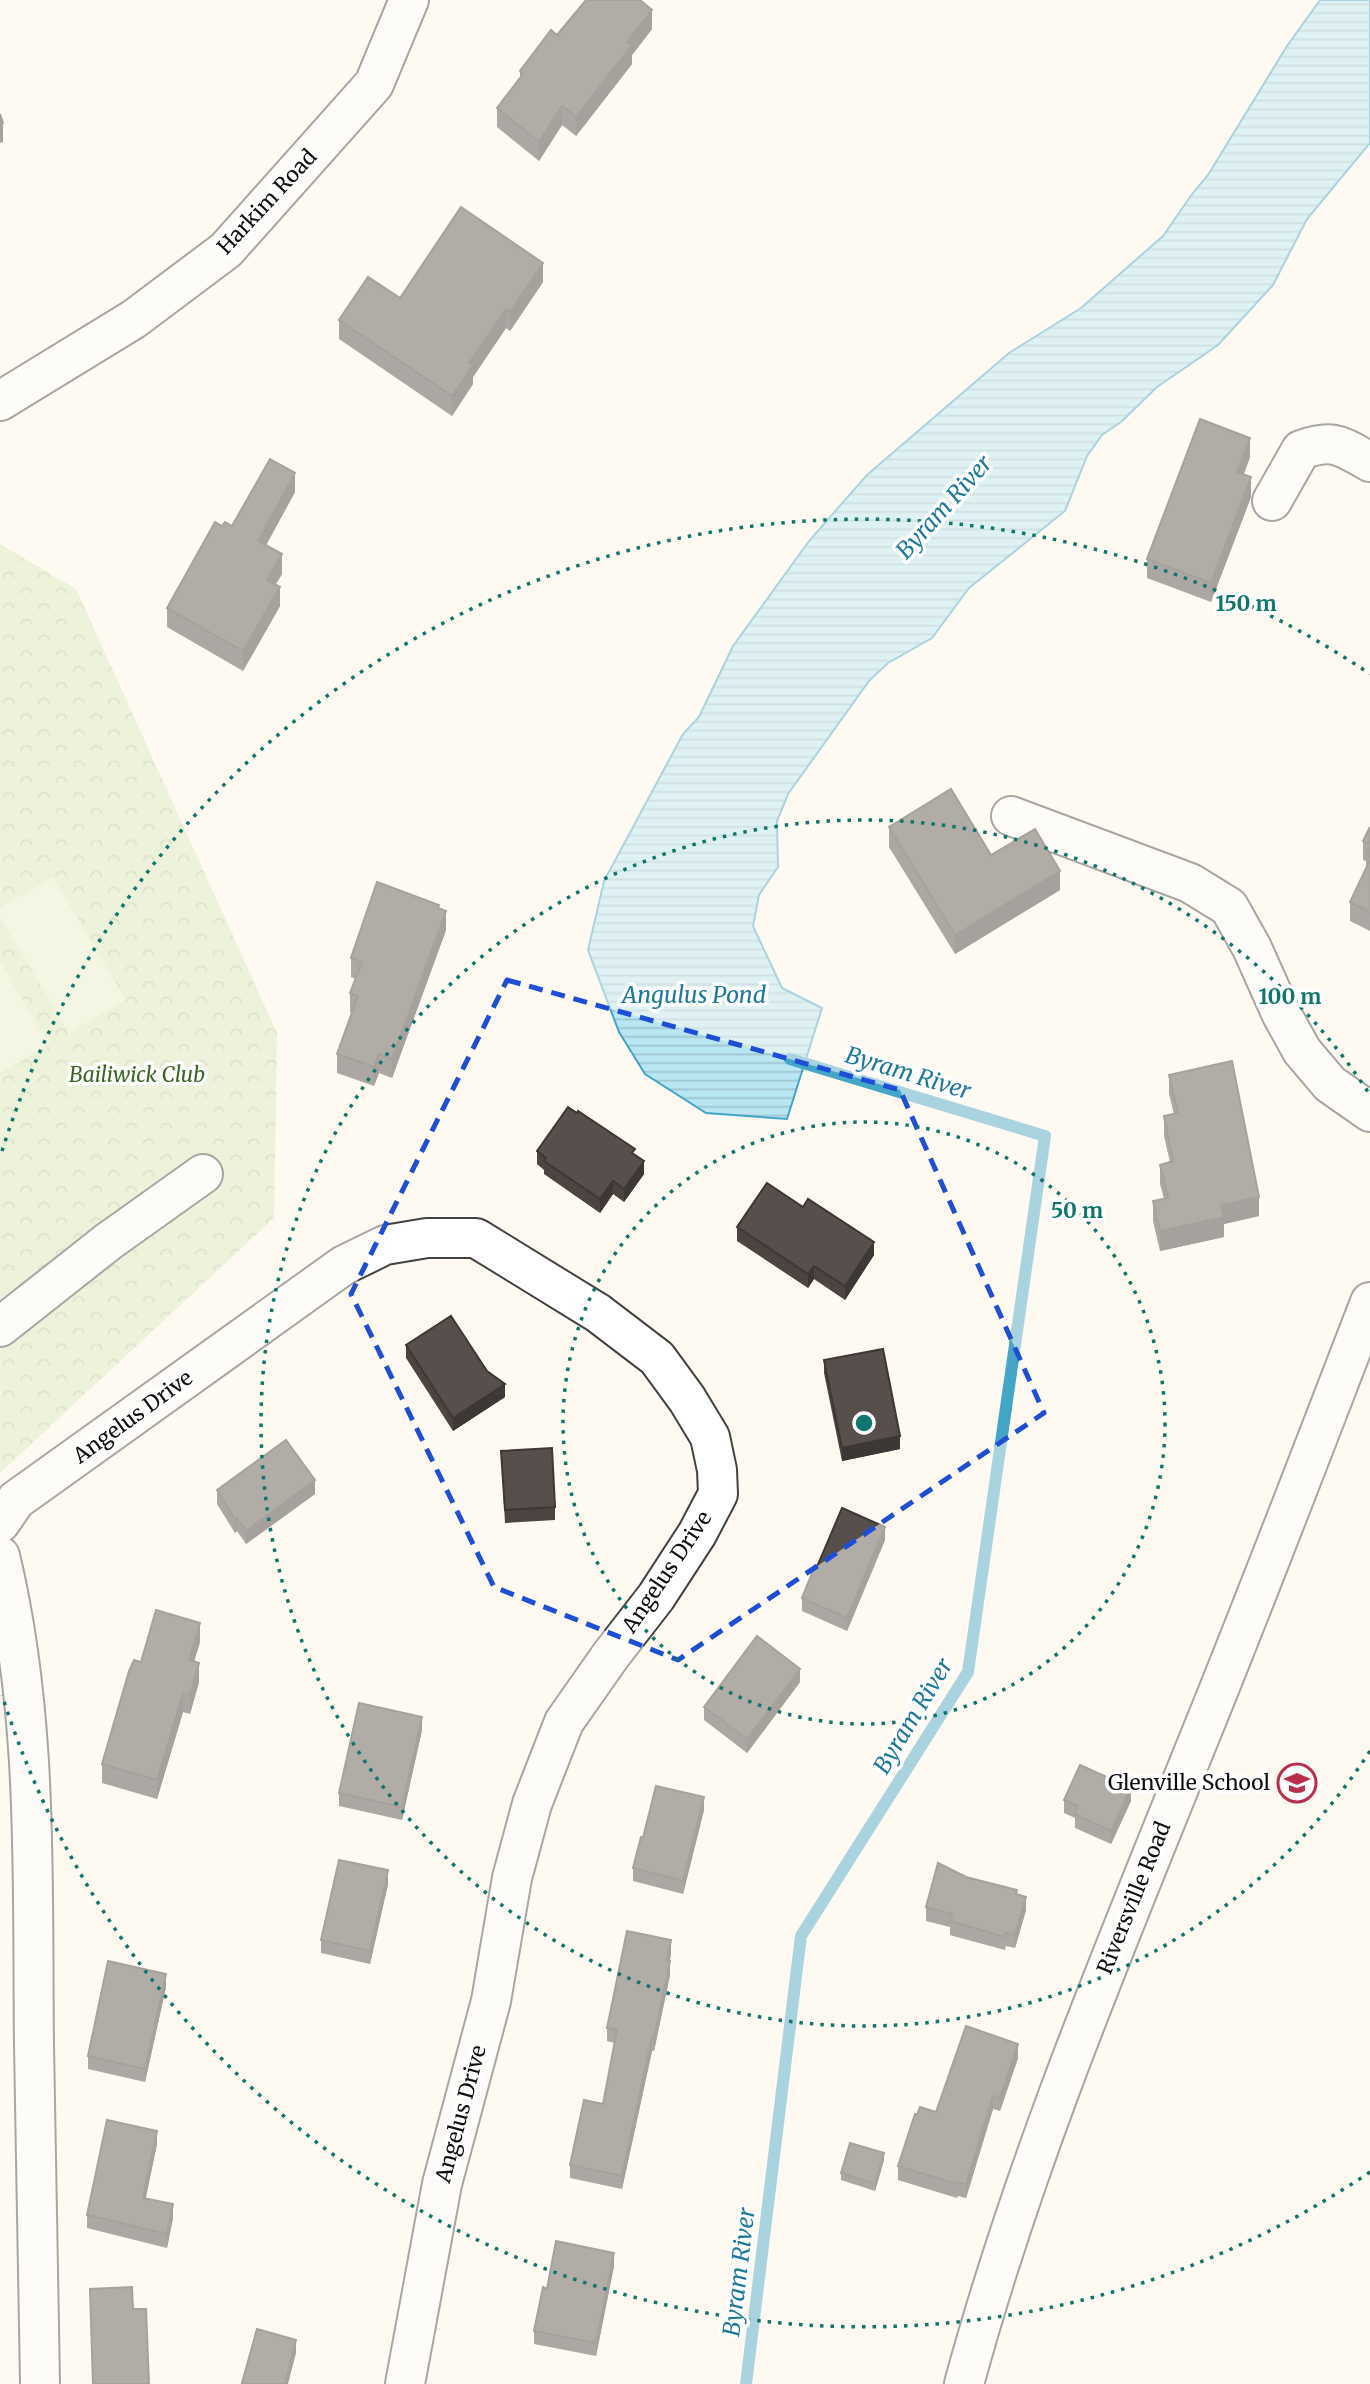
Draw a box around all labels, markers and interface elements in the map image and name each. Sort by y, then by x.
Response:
street label: Harkim Road [211,143,322,260]
water label: Byram River [890,448,998,565]
text: 150 m [1215,590,1277,617]
water label: Angulus Pond [620,980,767,1009]
text: 100 m [1259,983,1321,1010]
water label: Byram River [842,1040,975,1106]
park label: Bailiwick Club [69,1061,205,1088]
text: 50 m [1051,1197,1103,1224]
street label: Angelus Drive [67,1364,198,1470]
centre of rings [852,1411,876,1435]
street label: Angelus Drive [615,1506,717,1639]
water label: Byram River [867,1652,959,1779]
school or university icon: Glenville School [1276,1762,1318,1804]
place label: Glenville School [1108,1769,1270,1796]
street label: Riversville Road [1091,1817,1177,1978]
street label: Angelus Drive [429,2042,492,2187]
water label: Byram River [716,2205,761,2338]

